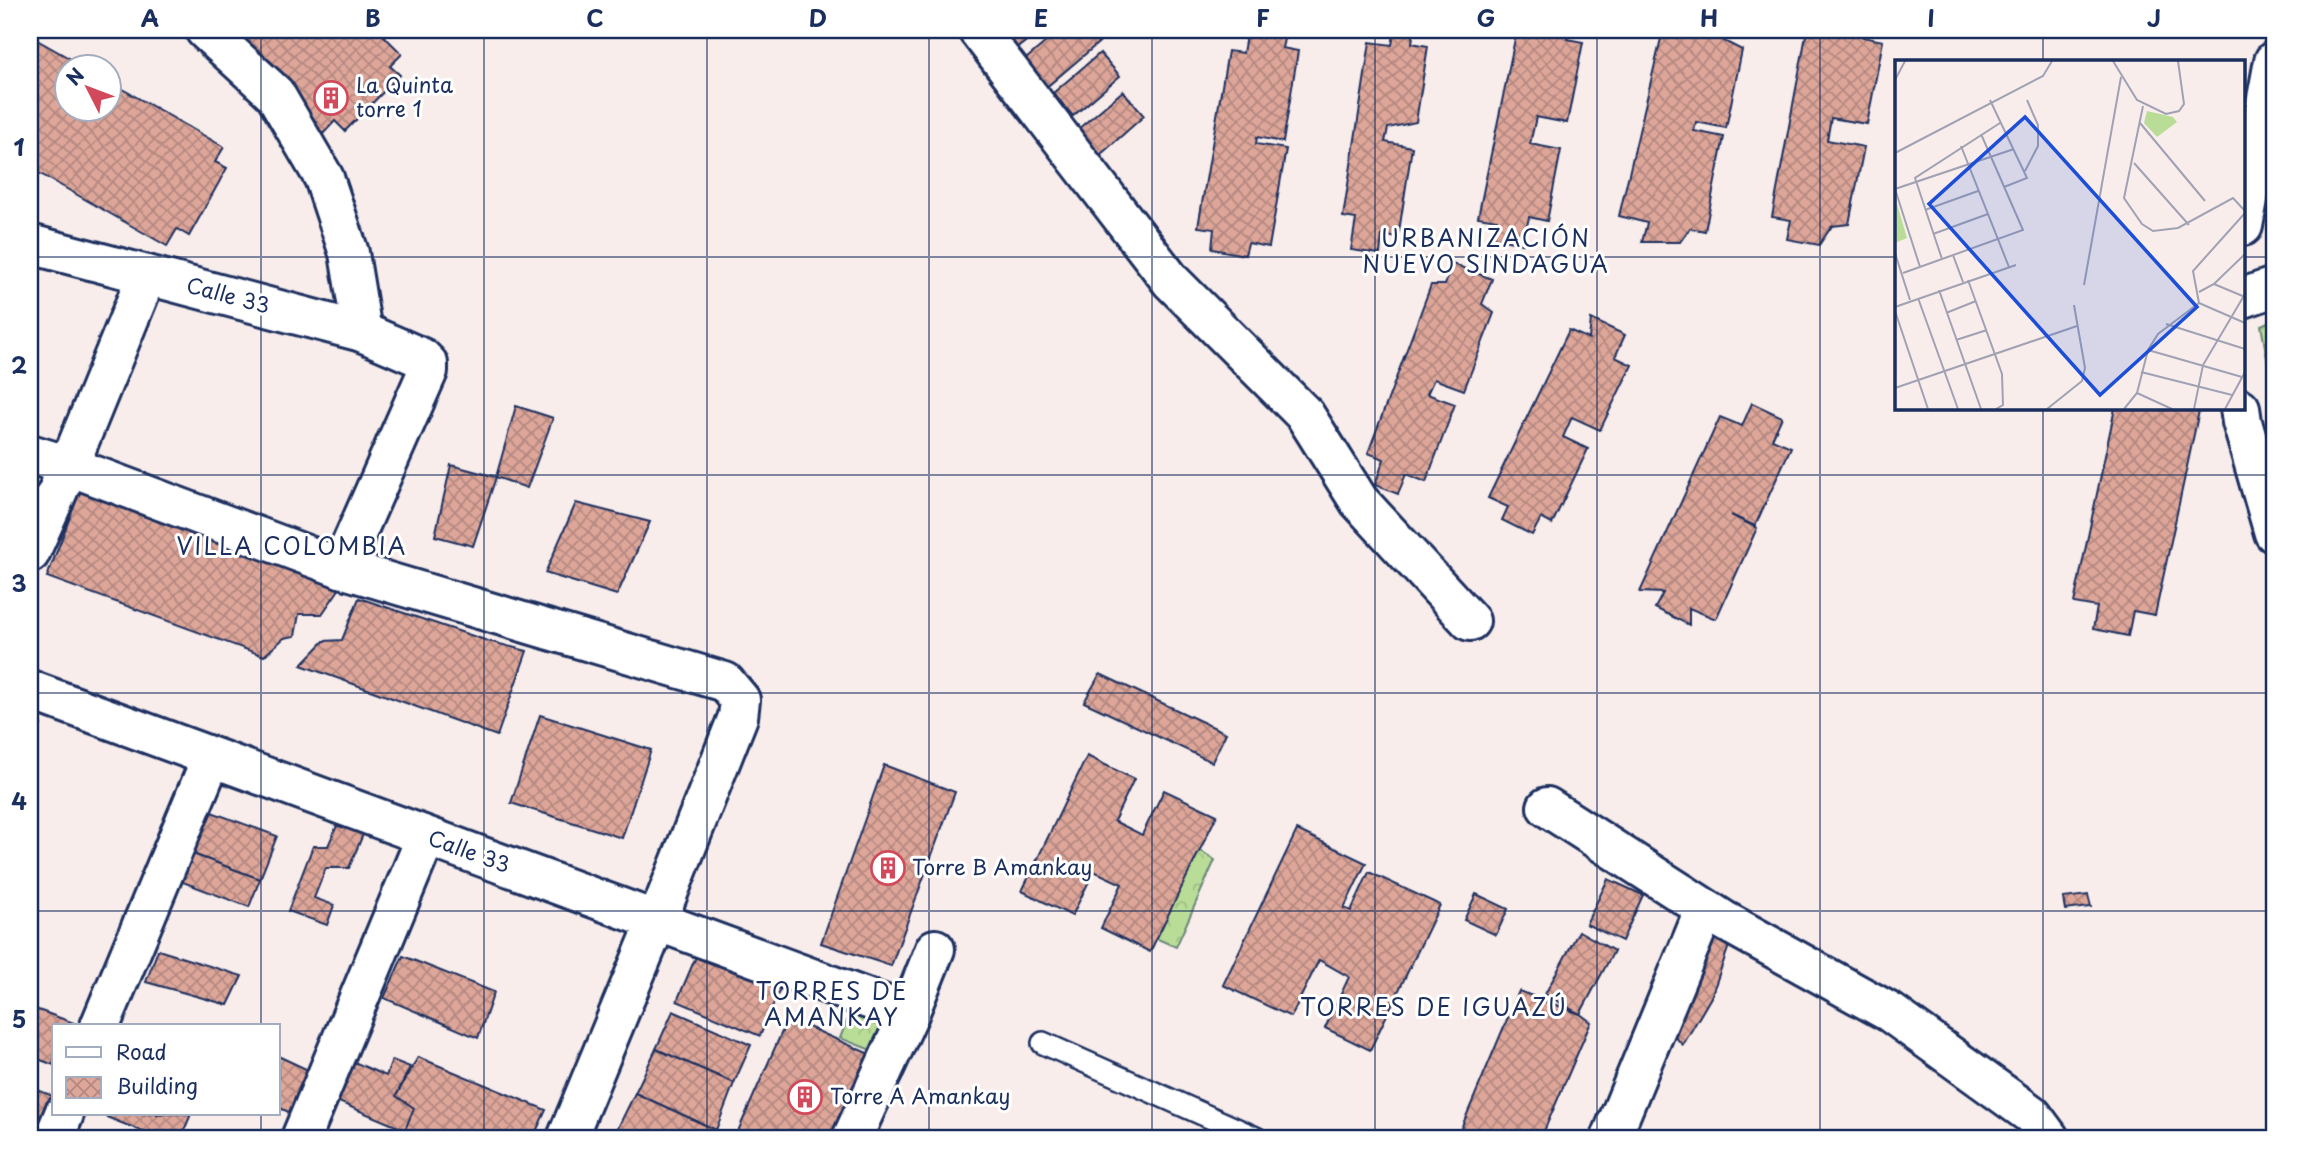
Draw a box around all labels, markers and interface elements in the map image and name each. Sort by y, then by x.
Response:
text: A [141,0,159,35]
text: B [365,0,381,35]
text: C [586,0,604,35]
text: D [809,0,827,35]
text: E [1034,0,1048,35]
text: F [1256,0,1270,35]
text: G [1477,0,1495,35]
text: H [1700,0,1718,35]
text: I [1927,0,1935,35]
text: J [2147,0,2161,35]
north arrow [52,52,122,122]
inset map [1895,60,2244,410]
text: N [59,61,90,91]
place label: La Quinta torre 1 [356,68,453,124]
building icon: La Quinta torre 1 [312,79,350,117]
text: 1 [14,129,25,164]
district label: URBANIZACIÓN NUEVO SINDAGUA [1362,220,1610,281]
street label: Calle 33 [183,268,274,321]
text: 2 [11,347,27,382]
district label: VILLA COLOMBIA [177,528,407,563]
text: 3 [11,565,27,600]
text: 4 [11,783,27,818]
street label: Calle 33 [424,820,515,880]
building icon: Torre B Amankay [869,849,907,887]
place label: Torre B Amankay [912,850,1092,882]
district label: TORRES DE AMANKAY [756,973,908,1034]
district label: TORRES DE IGUAZÚ [1300,989,1568,1024]
text: 5 [12,1001,26,1036]
legend [52,1024,280,1116]
text: Road [116,1035,167,1067]
text: Building [116,1069,198,1101]
building icon: Torre A Amankay [786,1078,824,1116]
place label: Torre A Amankay [830,1079,1010,1111]

